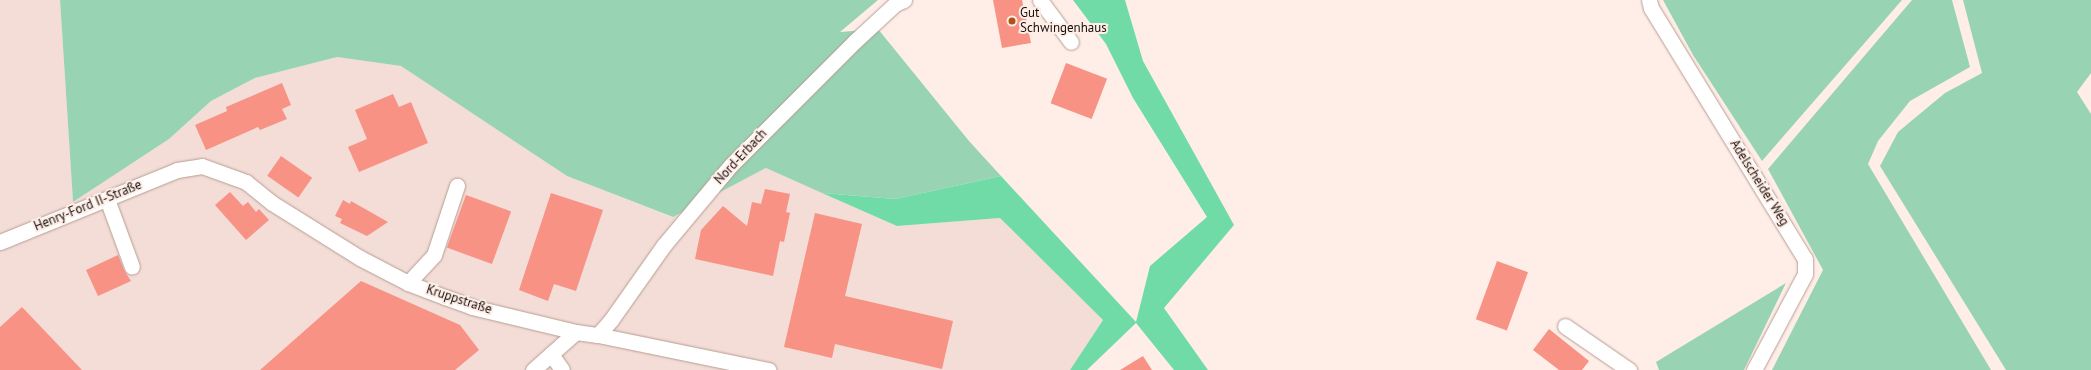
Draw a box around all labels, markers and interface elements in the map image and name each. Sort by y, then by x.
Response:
place label: Gut Schwingenhaus [1020,6,1107,37]
marker: Gut Schwingenhaus [1007,16,1017,26]
street label: Nord-Erbach [712,126,770,188]
street label: Adelscheider Weg [1726,137,1792,229]
street label: Henry-Ford II-Straße [32,177,144,235]
street label: Kruppstraße [424,282,494,318]

